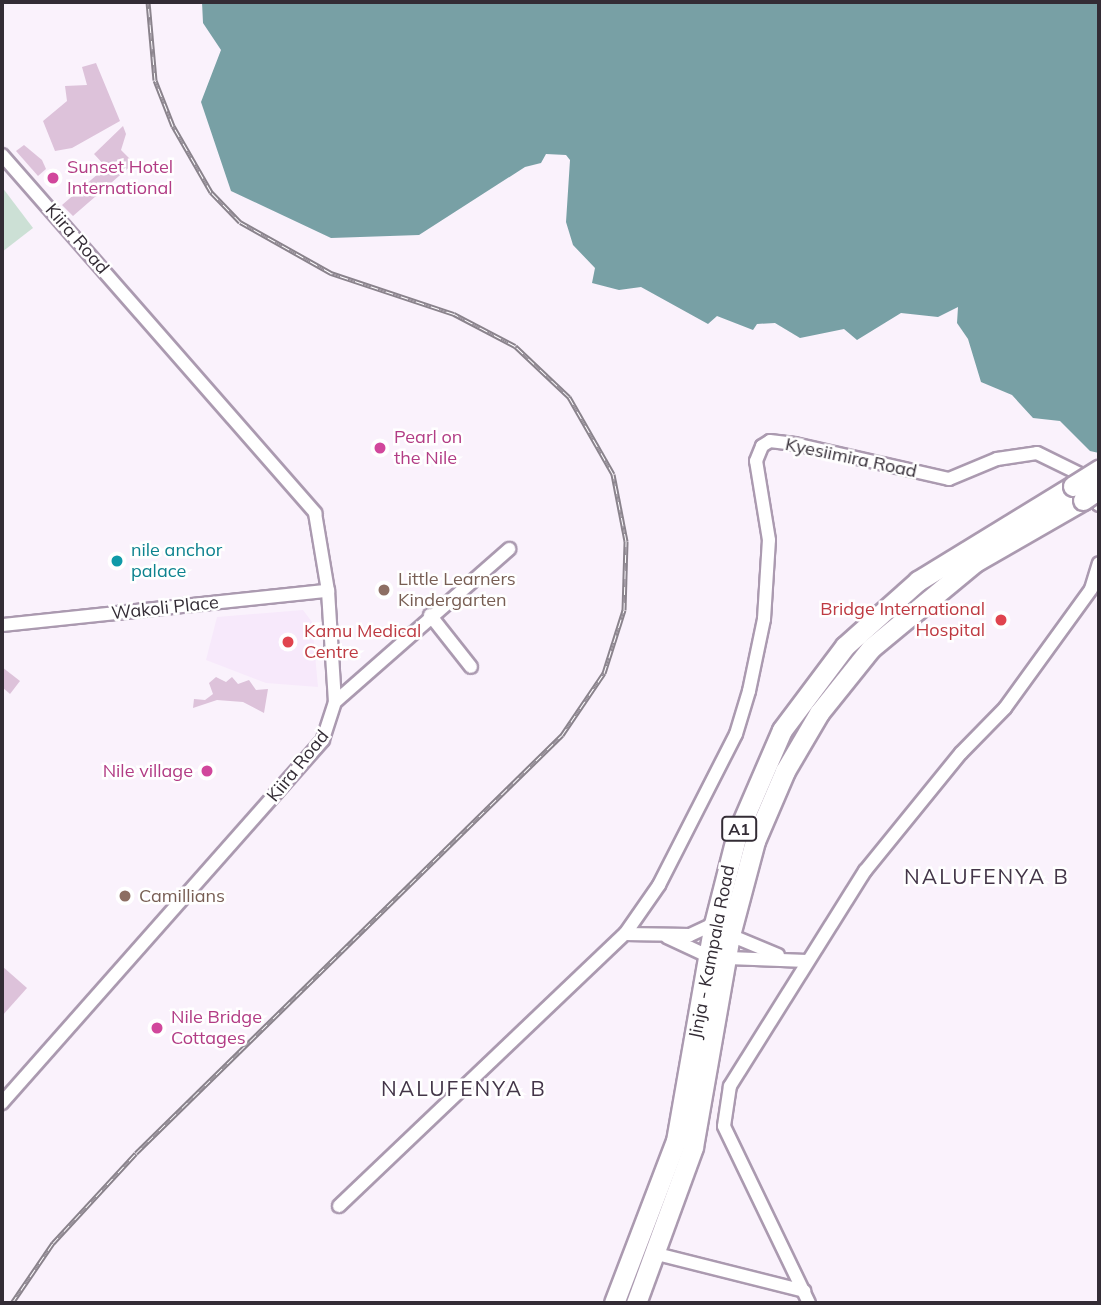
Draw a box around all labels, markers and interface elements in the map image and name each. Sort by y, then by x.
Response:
place label: Sunset Hotel International [67,157,173,200]
marker: Sunset Hotel International [45,170,61,186]
street label: Kiira Road [41,199,113,279]
place label: Pearl on the Nile [394,427,462,470]
street label: Kyesiimira Road [783,434,919,482]
marker: Pearl on the Nile [372,440,388,456]
place label: nile anchor palace [131,540,222,582]
marker: nile anchor palace [109,553,125,569]
place label: Little Learners Kindergarten [398,569,516,612]
marker: Little Learners Kindergarten [376,582,392,598]
street label: Wakoli Place [110,592,220,624]
place label: Bridge International Hospital [820,599,985,642]
marker: Bridge International Hospital [991,610,1011,630]
place label: Kamu Medical Centre [304,621,421,664]
marker: Kamu Medical Centre [278,632,298,652]
street label: Kiira Road [263,726,333,806]
place label: Nile village [103,760,193,782]
marker: Nile village [199,763,215,779]
road number: A1 [720,816,758,842]
street label: Jinja - Kampala Road [685,863,739,1041]
district label: NALUFENYA B [905,863,1069,889]
place label: Camillians [139,885,225,907]
marker: Camillians [117,888,133,904]
place label: Nile Bridge Cottages [171,1007,262,1050]
marker: Nile Bridge Cottages [149,1020,165,1036]
district label: NALUFENYA B [382,1075,546,1101]

